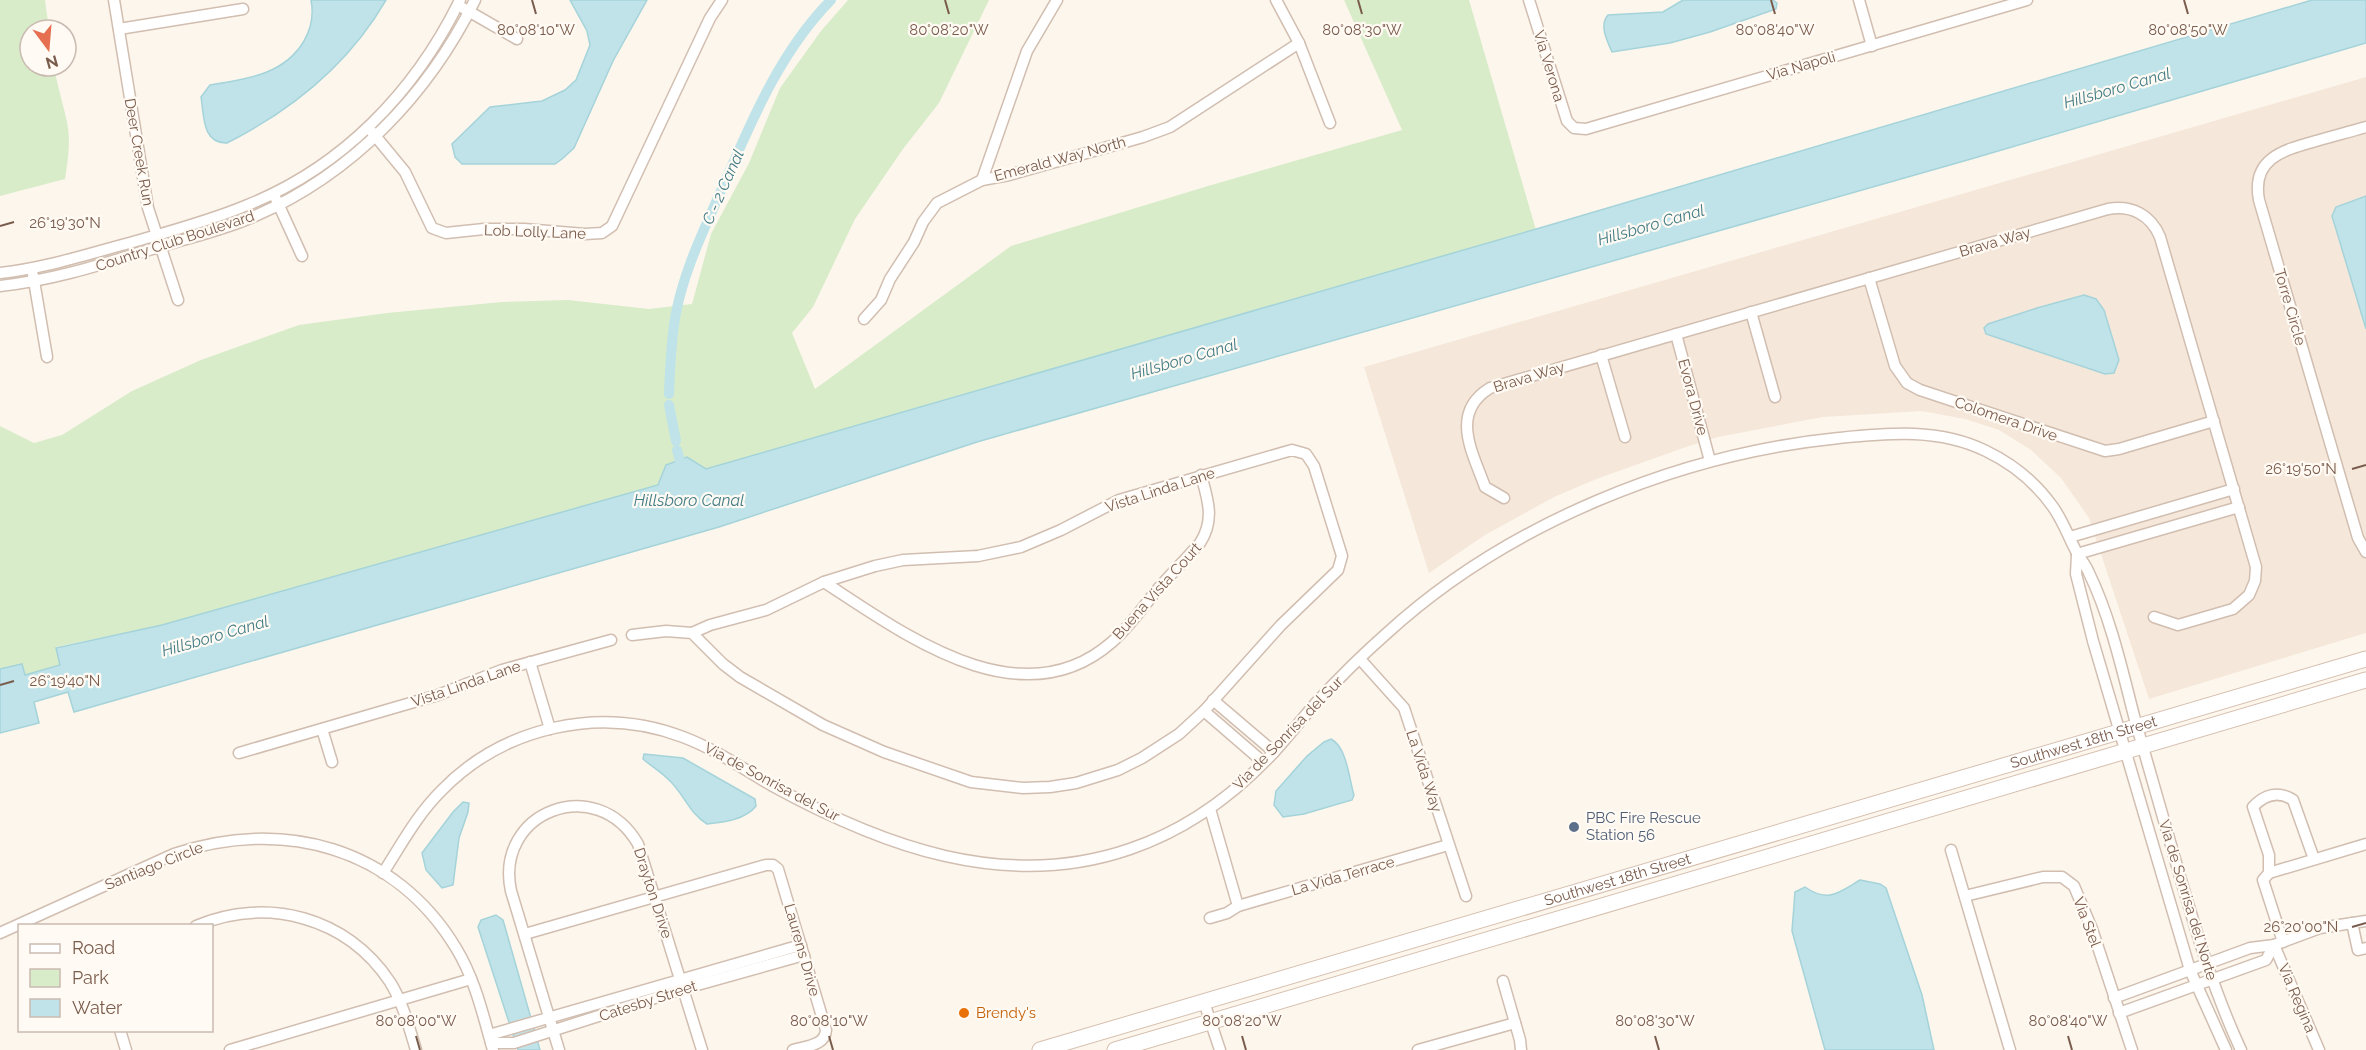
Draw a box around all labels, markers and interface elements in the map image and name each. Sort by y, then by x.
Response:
north arrow [18,18,78,78]
text: 80°08'10"W [497,21,575,39]
text: 80°08'20"W [909,21,989,39]
text: 80°08'30"W [1322,21,1402,39]
text: 80°08'40"W [1736,21,1815,39]
text: 80°08'50"W [2148,21,2228,39]
street label: Via Verona [1530,28,1568,104]
street label: Via Napoli [1765,48,1837,84]
text: N [44,51,60,73]
water label: Hillsboro Canal [2061,64,2173,112]
street label: Deer Creek Run [121,97,157,207]
street label: Emerald Way North [992,133,1128,185]
water label: C - 2 Canal [698,147,748,227]
water label: Hillsboro Canal [1595,201,1707,249]
street label: Country Club Boulevard [93,207,257,275]
text: 26°19'30"N [29,214,101,232]
street label: Lob Lolly Lane [484,221,586,243]
street label: Brava Way [1957,223,2033,261]
street label: Torre Circle [2270,267,2310,348]
water label: Hillsboro Canal [1128,335,1240,383]
street label: Evora Drive [1674,357,1712,437]
street label: Brava Way [1491,358,1567,396]
street label: Colomera Drive [1952,393,2060,445]
text: 26°19'50"N [2265,460,2337,478]
street label: Vista Linda Lane [1103,464,1217,516]
water label: Hillsboro Canal [634,491,744,510]
street label: Buena Vista Court [1109,539,1205,643]
water label: Hillsboro Canal [159,612,271,660]
street label: Vista Linda Lane [409,657,523,711]
text: 26°19'40"N [30,672,100,690]
street label: Via de Sonrisa del Sur [1229,672,1347,794]
street label: Southwest 18th Street [2008,712,2159,772]
street label: La Vida Way [1402,728,1446,814]
street label: Via de Sonrisa del Sur [701,739,843,826]
place label: PBC Fire Rescue Station 56 [1586,809,1701,844]
street label: Via de Sonrisa del Norte [2155,818,2221,983]
marker: PBC Fire Rescue Station 56 [1567,820,1581,834]
street label: Santiago Circle [102,838,206,894]
street label: Drayton Drive [630,845,676,941]
street label: Southwest 18th Street [1542,850,1693,910]
street label: La Vida Terrace [1289,853,1397,899]
street label: Via Stel [2069,894,2105,950]
street label: Laurens Drive [780,902,824,998]
text: 26°20'00"N [2264,918,2338,936]
legend [18,924,213,1032]
text: Road [72,937,115,958]
street label: Via Regina [2274,961,2320,1035]
text: Park [72,967,109,988]
street label: Catesby Street [597,977,699,1025]
text: Water [72,997,123,1018]
place label: Brendy's [976,1004,1036,1022]
marker: Brendy's [957,1006,971,1020]
text: 80°08'00"W [376,1012,457,1030]
text: 80°08'10"W [790,1012,868,1030]
text: 80°08'20"W [1202,1012,1282,1030]
text: 80°08'30"W [1615,1012,1695,1030]
text: 80°08'40"W [2029,1012,2108,1030]

